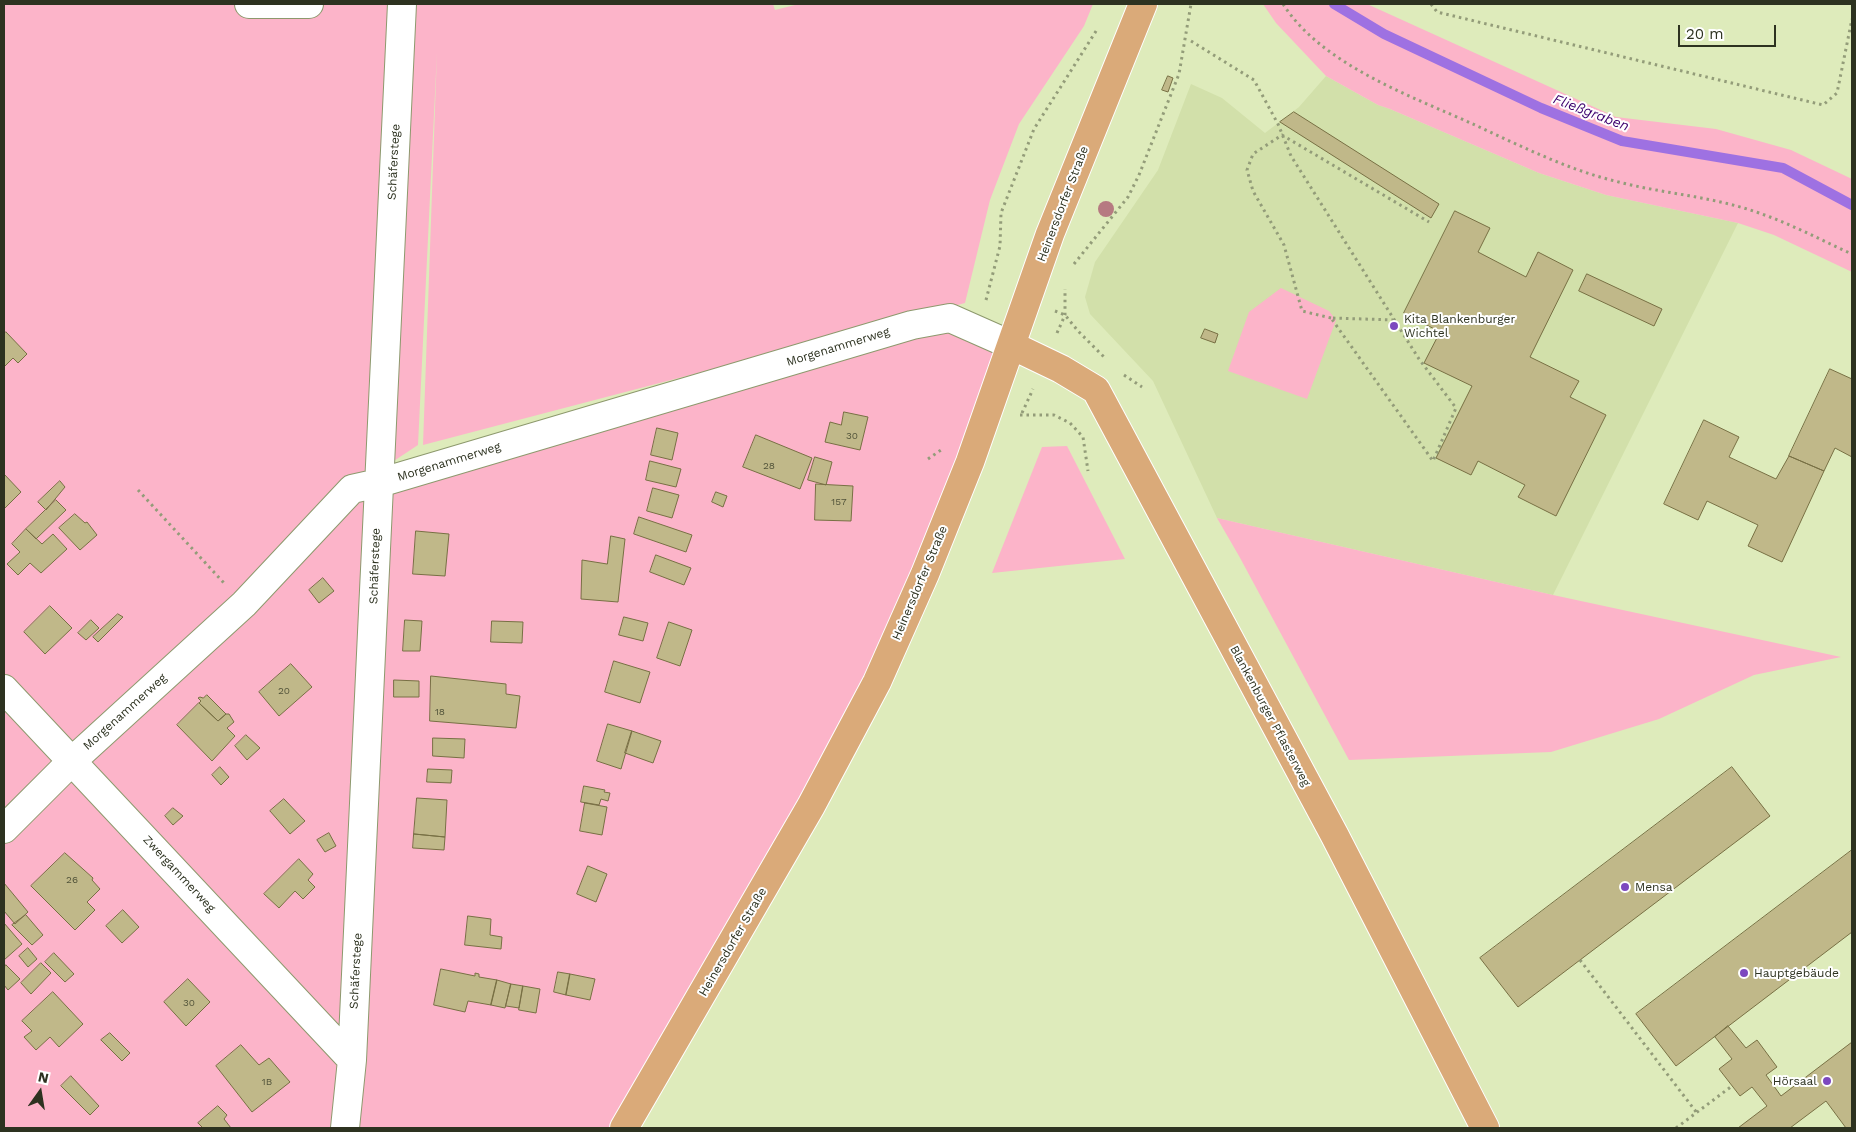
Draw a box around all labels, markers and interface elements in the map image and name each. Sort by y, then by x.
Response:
scale bar [1681,15,1778,47]
text: 20 m [1686,25,1724,43]
water label: Fließgraben [1551,91,1631,135]
street label: Schäferstege [385,124,403,200]
street label: Heinersdorfer Straße [1034,144,1092,264]
place label: Kita Blankenburger Wichtel [1404,312,1515,340]
marker: Kita Blankenburger Wichtel [1388,320,1400,332]
street label: Morgenammerweg [785,324,891,370]
house number: 30 [846,430,858,442]
street label: Morgenammerweg [396,439,502,485]
house number: 28 [763,460,775,472]
house number: 157 [831,496,847,508]
street label: Heinersdorfer Straße [889,524,951,642]
street label: Schäferstege [366,528,384,604]
street label: Blankenburger Pflasterweg [1227,643,1313,789]
street label: Morgenammerweg [80,671,170,753]
house number: 20 [278,685,290,697]
house number: 18 [435,706,445,718]
street label: Zwergammerweg [140,833,218,915]
house number: 26 [66,874,78,886]
place label: Mensa [1635,880,1673,894]
marker: Mensa [1619,881,1631,893]
street label: Heinersdorfer Straße [696,885,770,999]
street label: Schäferstege [347,933,365,1009]
place label: Hauptgebäude [1754,966,1839,980]
marker: Hauptgebäude [1738,967,1750,979]
house number: 30 [183,997,195,1009]
north arrow [15,1067,65,1117]
text: N [37,1068,50,1086]
place label: Hörsaal [1773,1074,1817,1088]
marker: Hörsaal [1821,1075,1833,1087]
house number: 1B [262,1076,272,1088]

